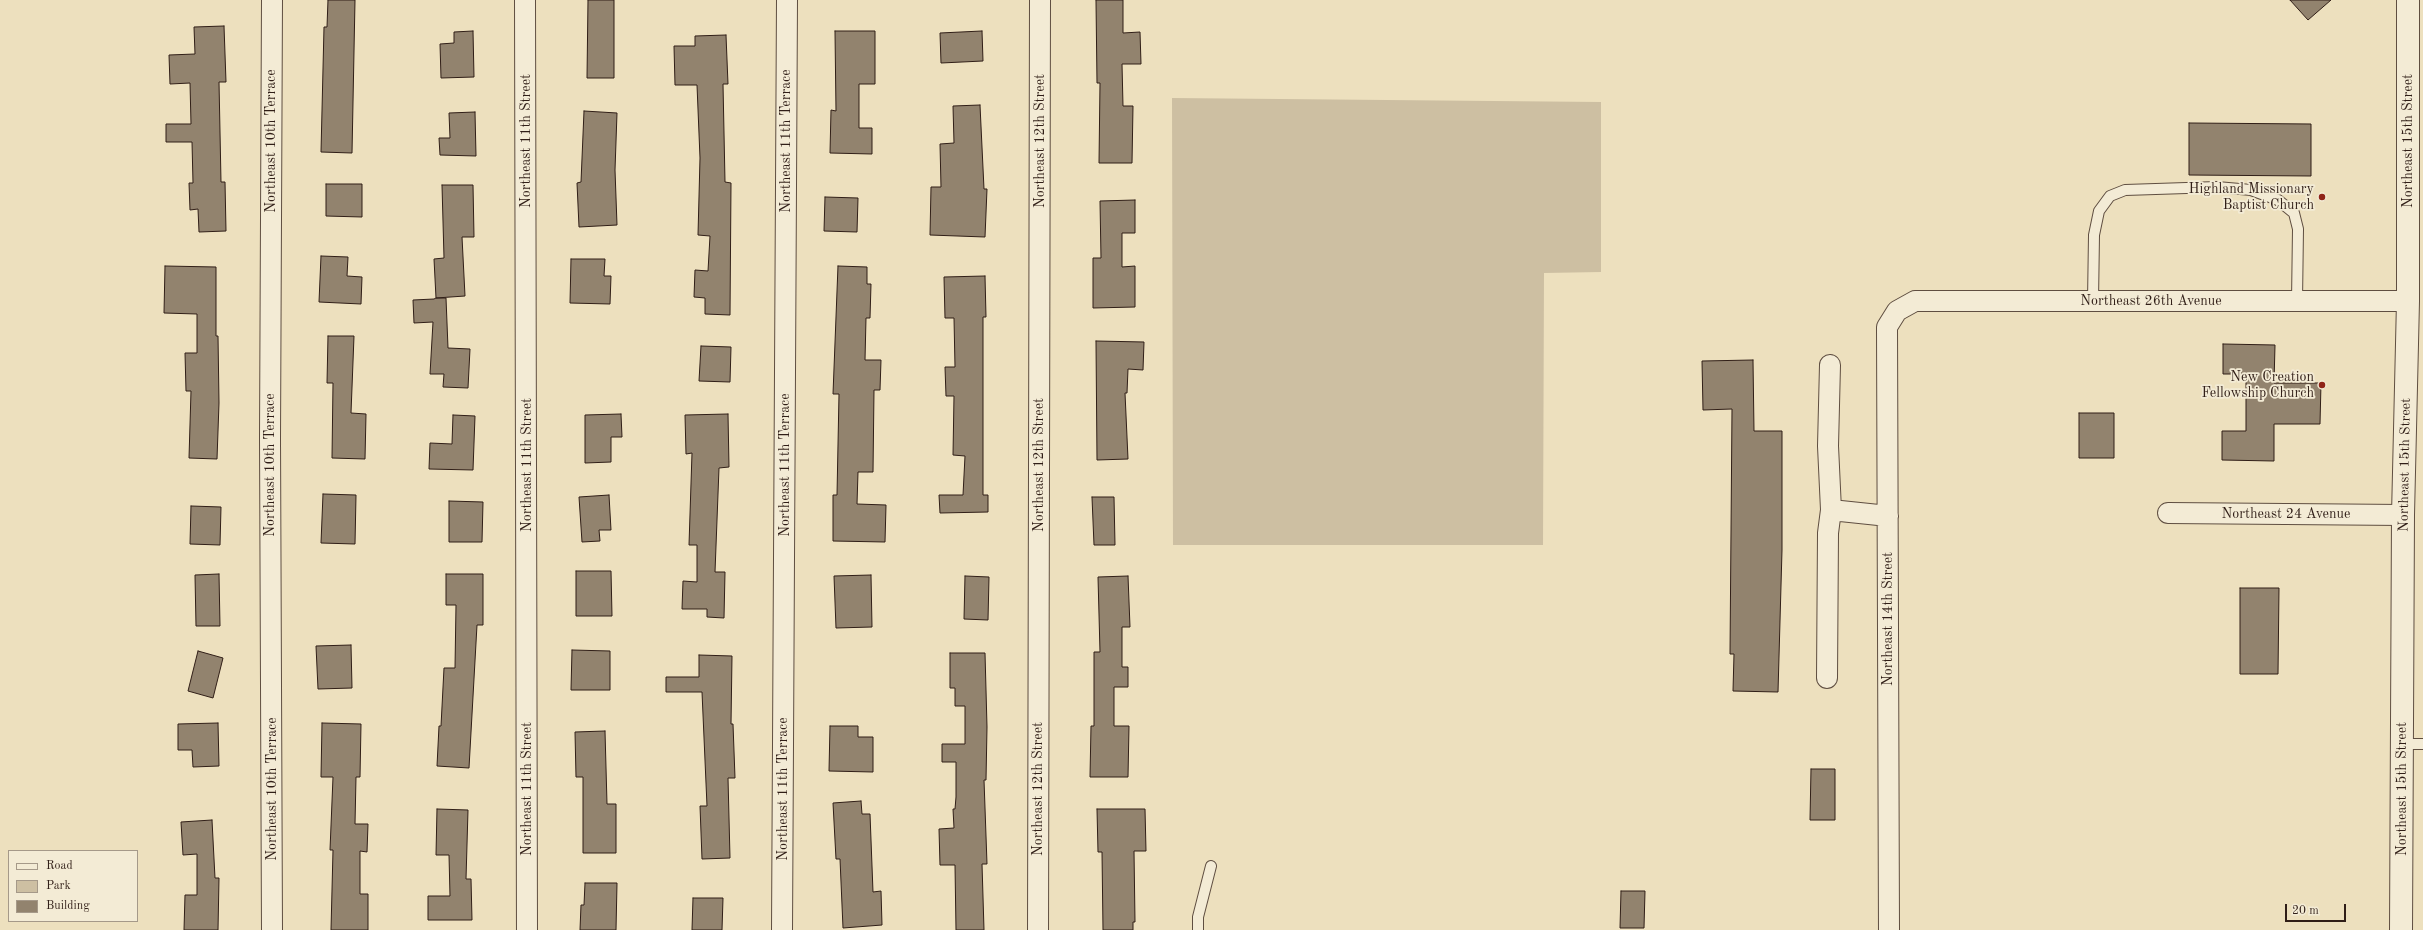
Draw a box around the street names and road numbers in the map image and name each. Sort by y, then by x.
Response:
street label: Northeast 10th Terrace [263,69,279,213]
street label: Northeast 11th Terrace [778,69,794,213]
street label: Northeast 11th Street [518,74,534,208]
street label: Northeast 12th Street [1032,74,1048,208]
street label: Northeast 15th Street [2400,74,2416,208]
street label: Northeast 26th Avenue [2080,293,2222,309]
street label: Northeast 10th Terrace [262,393,278,537]
street label: Northeast 11th Terrace [777,393,793,537]
street label: Northeast 11th Street [519,398,535,532]
street label: Northeast 12th Street [1031,398,1047,532]
street label: Northeast 15th Street [2395,398,2415,532]
street label: Northeast 24 Avenue [2222,506,2350,522]
street label: Northeast 14th Street [1880,552,1896,686]
street label: Northeast 10th Terrace [264,717,280,861]
street label: Northeast 11th Terrace [775,717,791,861]
street label: Northeast 11th Street [519,722,535,856]
street label: Northeast 12th Street [1030,722,1046,856]
street label: Northeast 15th Street [2394,722,2410,856]

